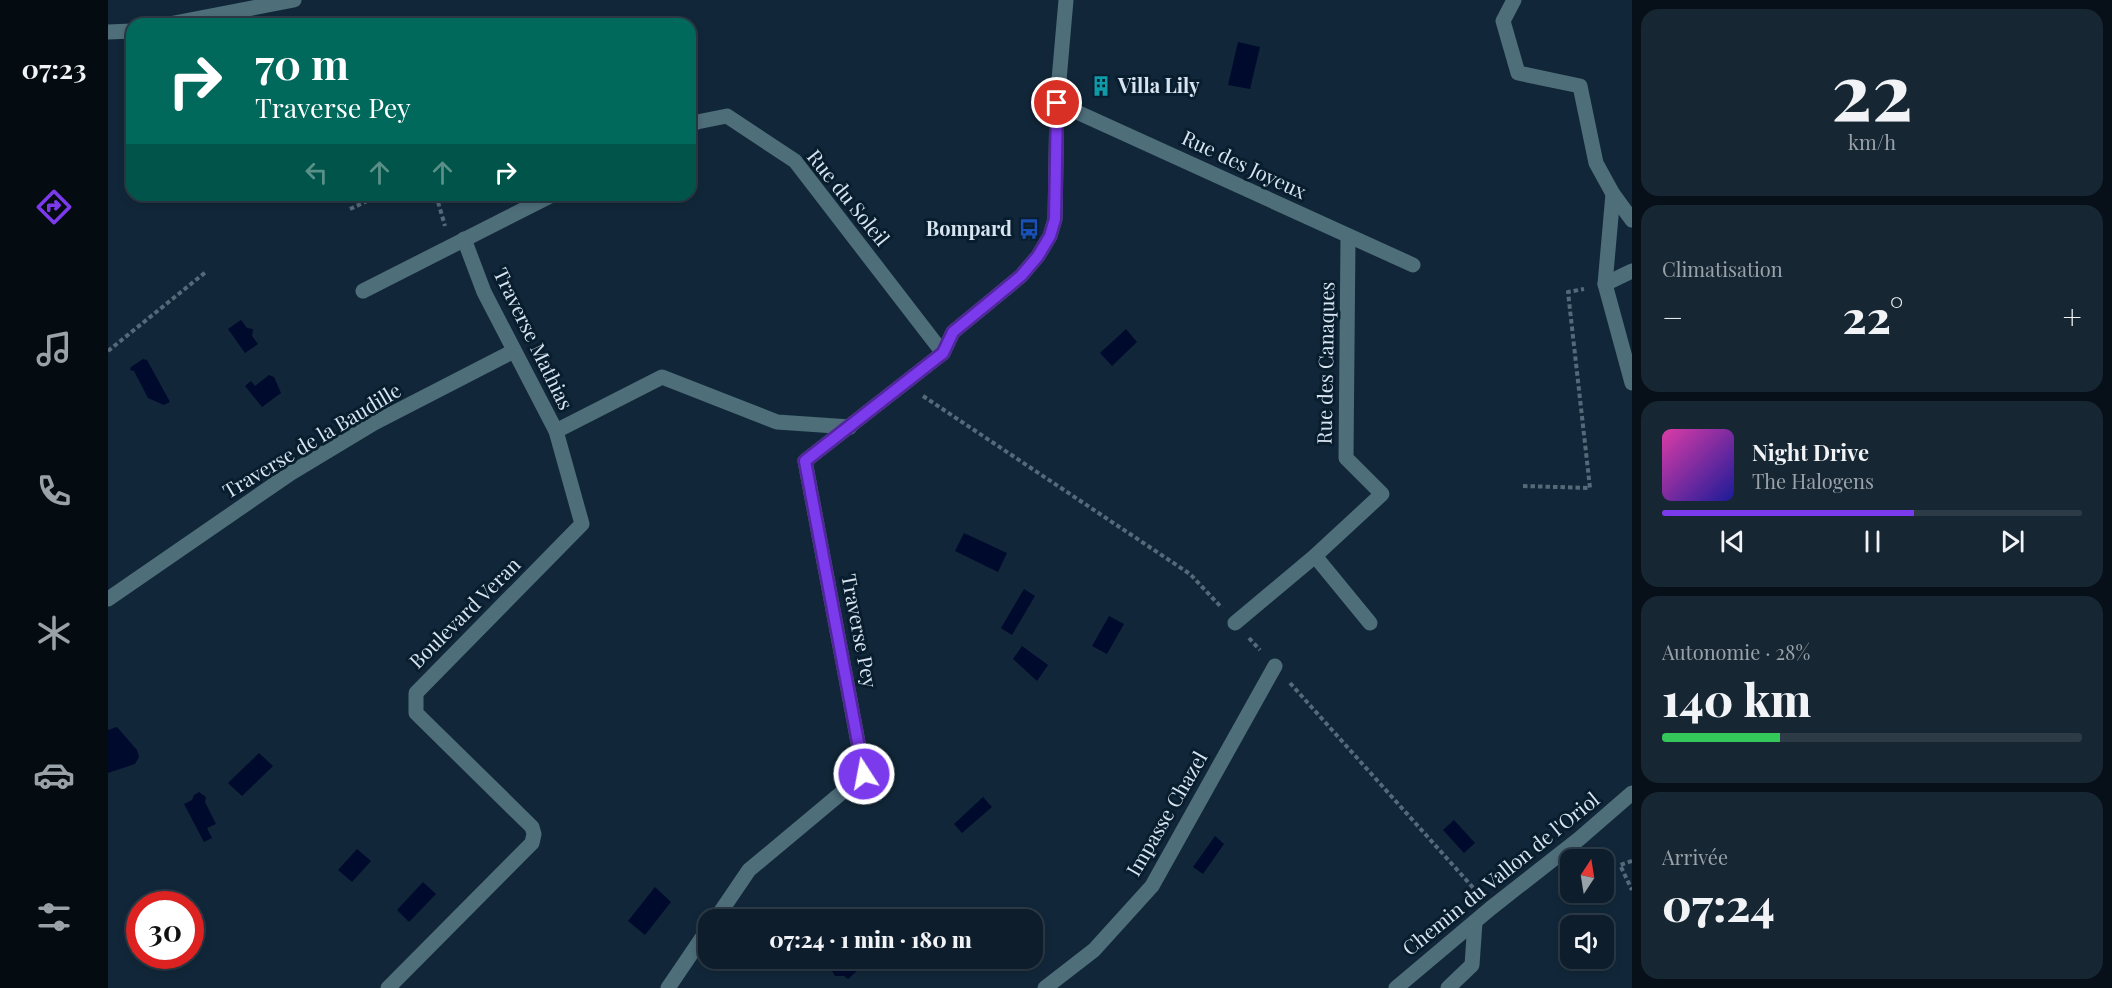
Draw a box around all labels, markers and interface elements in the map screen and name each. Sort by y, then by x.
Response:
text: 70 m [255,35,349,91]
text: 22 [1831,37,1913,141]
icon: right [156,42,234,120]
text: 07:23 [22,50,86,86]
place label: Villa Lily [1117,71,1200,98]
building icon: Villa Lily [1089,74,1113,98]
pin [1031,77,1082,128]
icon: arrive [1040,86,1073,119]
text: Traverse Pey [255,89,411,125]
street label: Rue des Joyeux [1178,123,1312,205]
text: km/h [1848,128,1896,155]
street label: Rue du Soleil [802,143,897,251]
icon: left [300,156,333,189]
icon: ahead [363,156,396,189]
icon: ahead [426,156,459,189]
icon: right [489,156,522,189]
icon: directions [33,186,75,228]
place label: Bompard [926,214,1012,241]
bus stop icon: Bompard [1017,217,1041,241]
text: Climatisation [1662,255,1783,282]
street label: Traverse Mathias [488,263,580,414]
street label: Rue des Canaques [1310,281,1339,445]
text: 22° [1843,285,1903,345]
text: − [1662,294,1683,338]
text: + [2063,294,2082,338]
icon: music [33,328,75,370]
street label: Traverse de la Baudille [217,376,405,504]
text: Night Drive [1752,437,1869,467]
text: The Halogens [1752,467,1874,494]
icon: phone [33,470,75,512]
icon: previous [1716,525,1749,558]
icon: pause [1856,525,1889,558]
icon: next [1996,525,2029,558]
street label: Boulevard Veran [402,550,525,673]
street label: Traverse Pey [836,572,885,690]
icon: climate [33,612,75,654]
text: Autonomie · 28% [1662,638,1810,665]
text: 140 km [1662,668,1811,728]
position arrow [832,742,896,806]
street label: Impasse Chazel [1119,746,1213,881]
icon: car [33,754,75,796]
street label: Chemin du Vallon de l'Oriol [1396,785,1604,961]
text: Arrivée [1662,843,1728,870]
north arrow [1560,849,1614,903]
map controls [1560,849,1614,969]
text: 07:24 [1662,873,1775,933]
speed limit sign: 30 [126,891,204,969]
icon: filters [33,896,75,938]
button: sound [1560,915,1614,969]
text: 07:24 · 1 min · 180 m [769,924,972,954]

